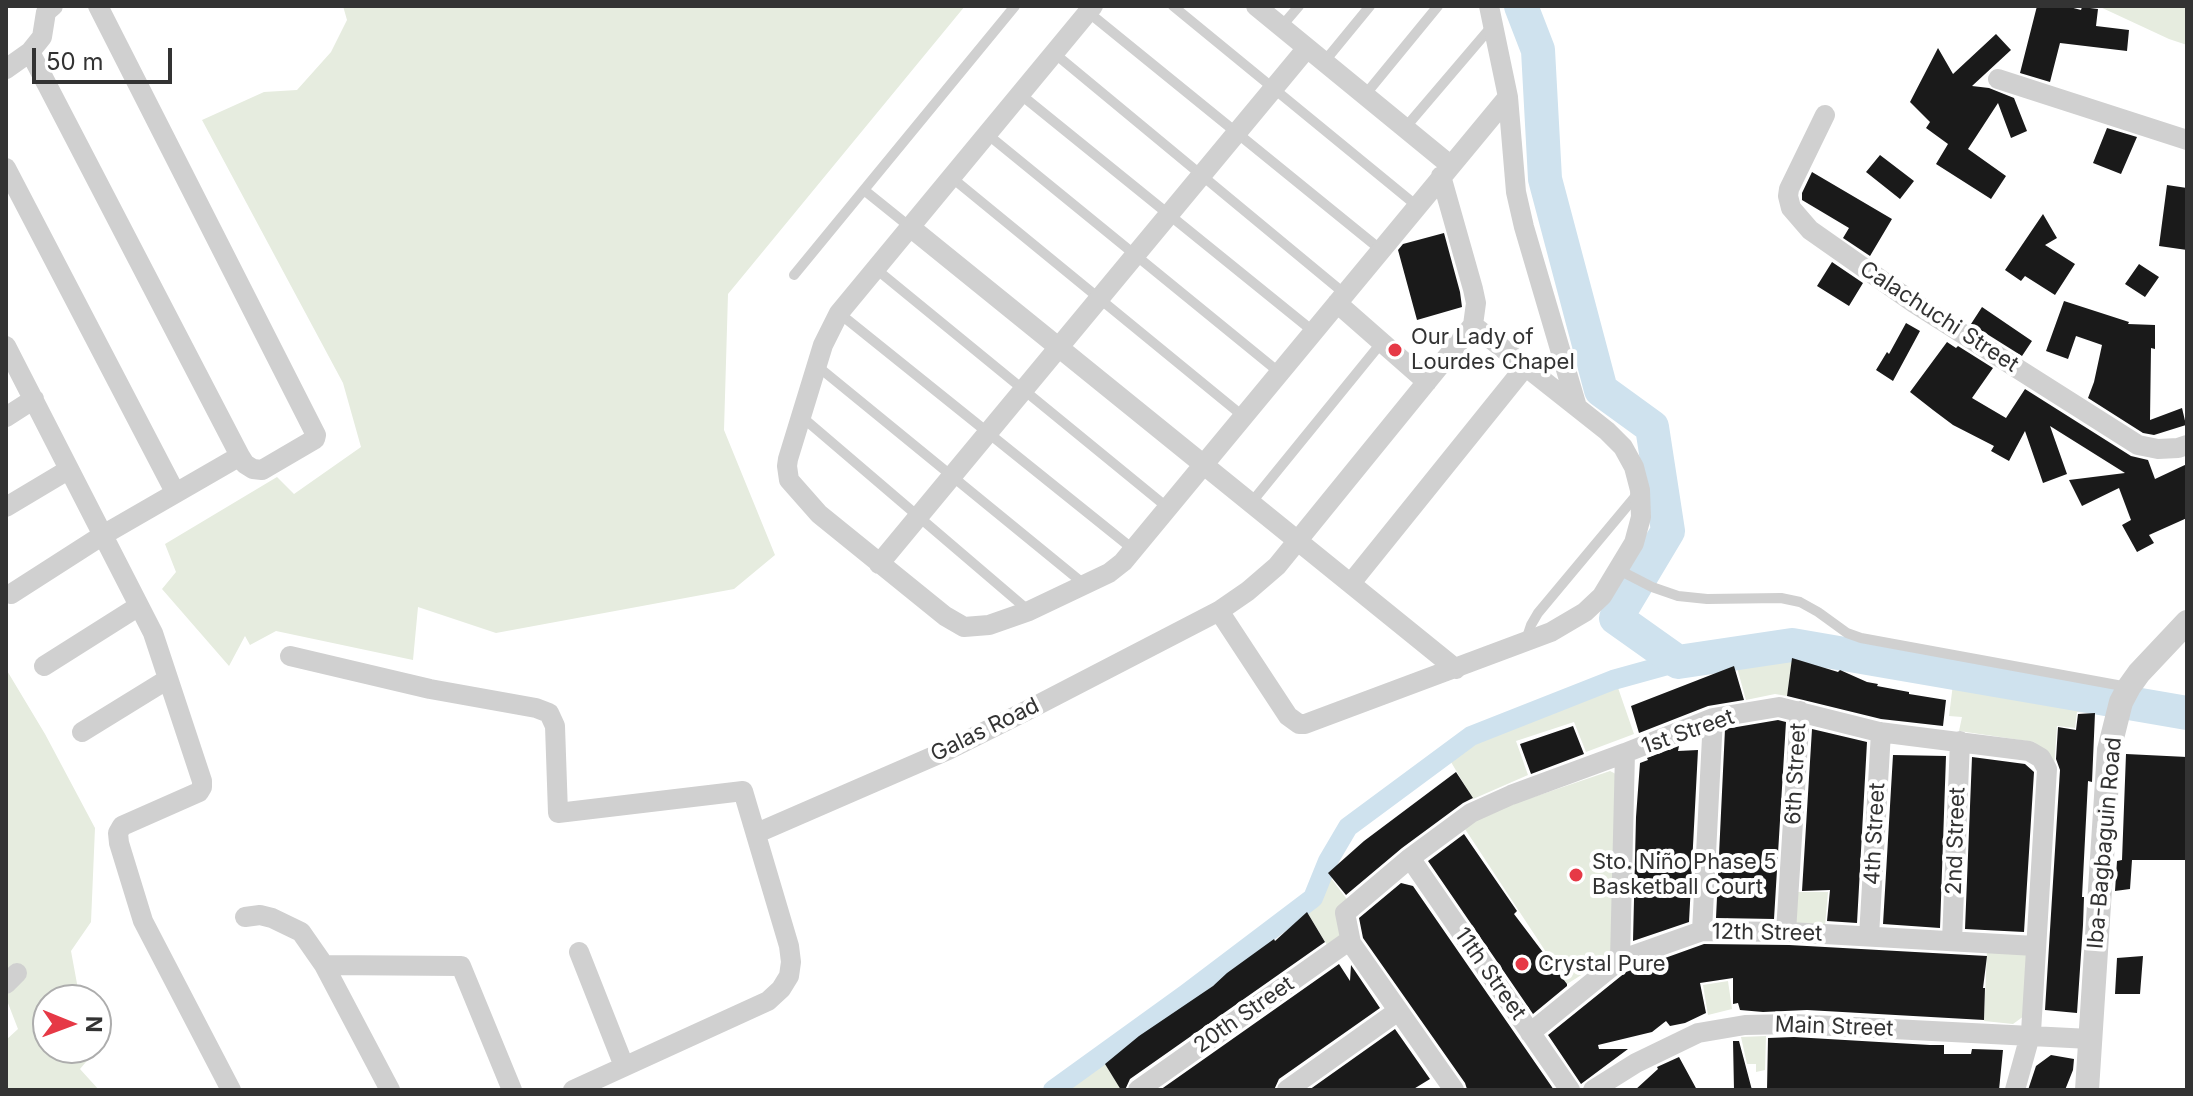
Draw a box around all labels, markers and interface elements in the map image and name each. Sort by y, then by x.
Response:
scale bar [36,32,176,82]
text: 50 m [46,47,104,76]
street label: Calachuchi Street [1855,256,2023,378]
place label: Our Lady of Lourdes Chapel [1411,324,1575,376]
marker: Our Lady of Lourdes Chapel [1386,341,1404,359]
street label: Galas Road [926,692,1044,768]
street label: 1st Street [1638,704,1738,760]
street label: 6th Street [1780,722,1812,826]
street label: Iba-Bagbaguin Road [2083,736,2127,950]
street label: 4th Street [1859,782,1891,886]
street label: 2nd Street [1941,786,1971,896]
place label: Sto. Niño Phase 5 Basketball Court [1592,849,1777,900]
marker: Sto. Niño Phase 5 Basketball Court [1567,866,1585,884]
street label: 12th Street [1711,919,1823,947]
street label: 11th Street [1449,923,1531,1025]
place label: Crystal Pure [1538,951,1666,977]
marker: Crystal Pure [1513,955,1531,973]
street label: 20th Street [1189,971,1299,1059]
north arrow [32,984,112,1064]
street label: Main Street [1774,1012,1894,1042]
text: N [81,1016,107,1033]

